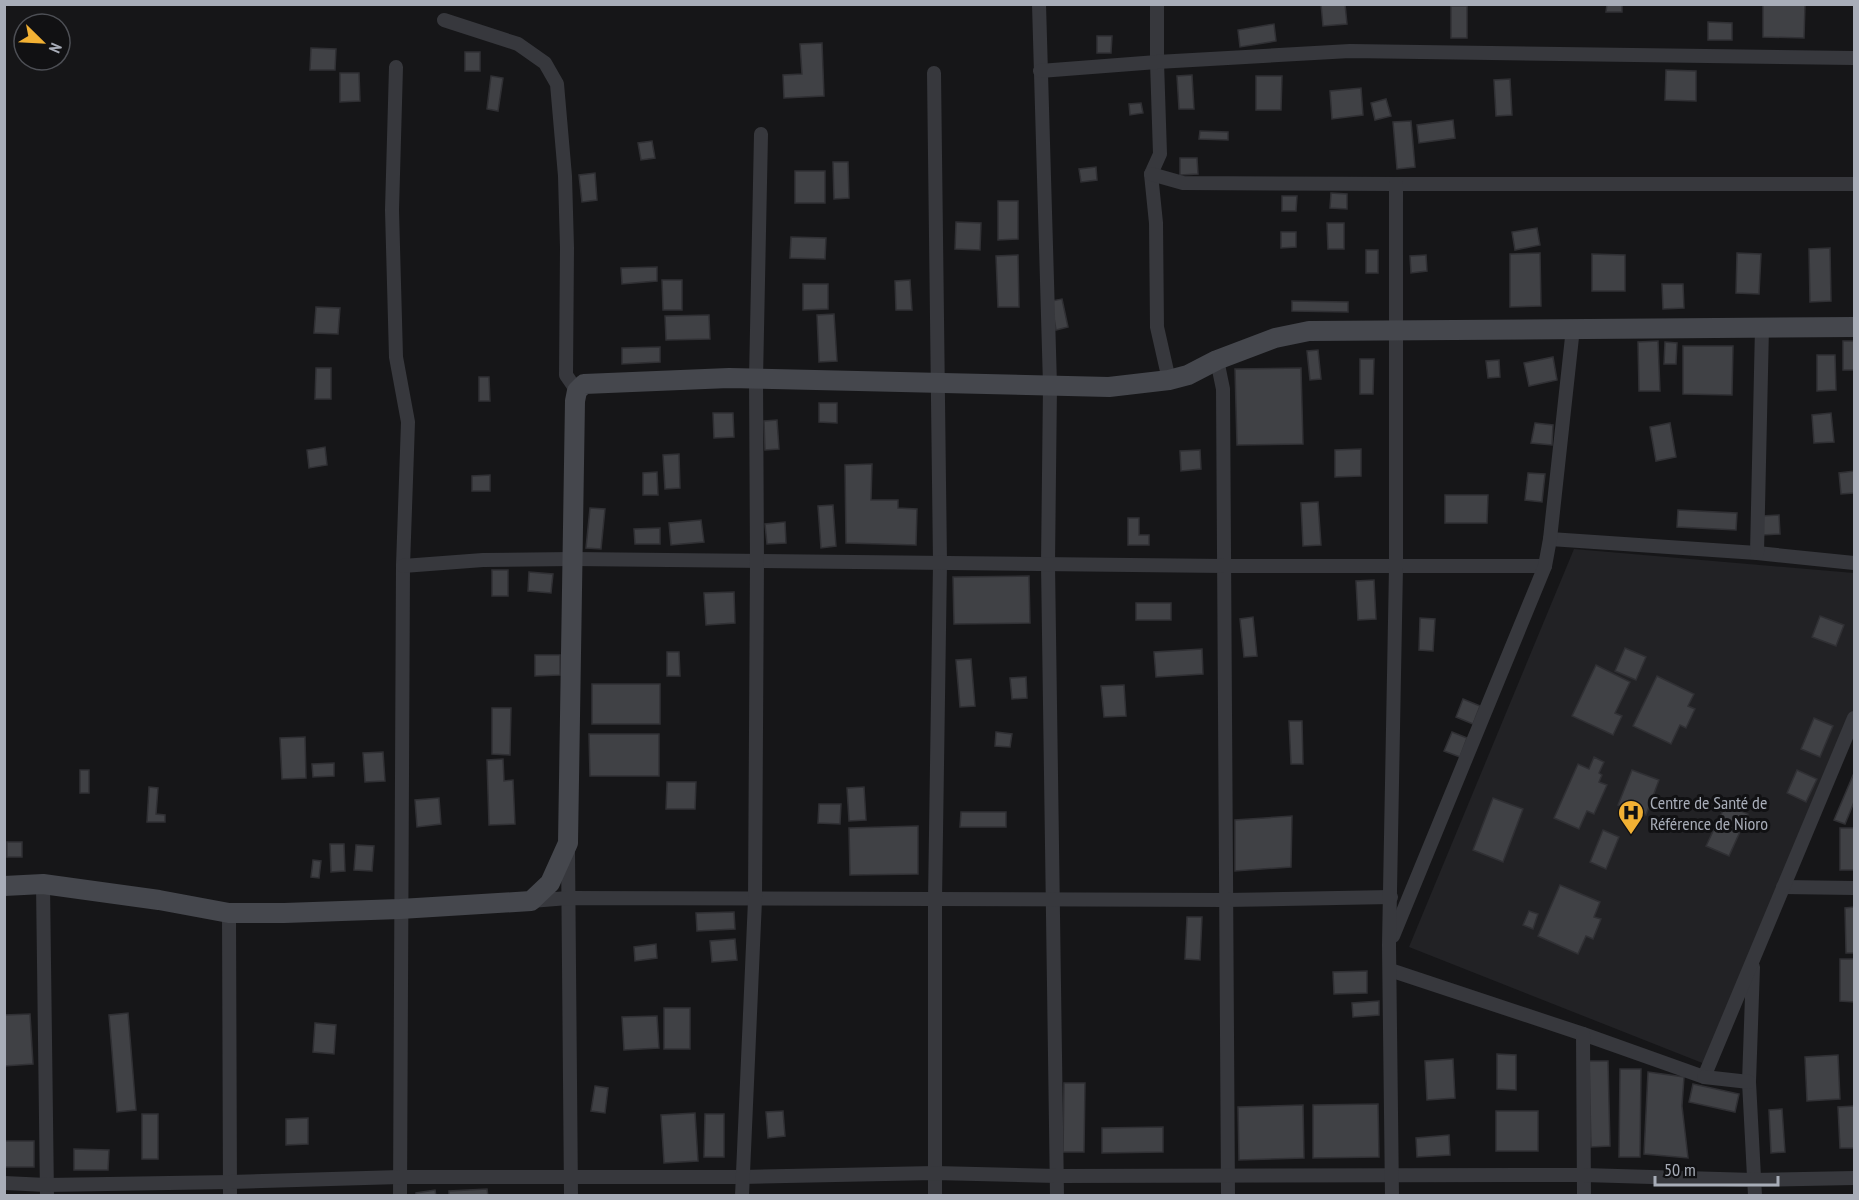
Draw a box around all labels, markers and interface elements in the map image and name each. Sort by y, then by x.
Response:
north arrow [12,12,72,72]
text: N [45,40,67,56]
place label: Centre de Santé de Référence de Nioro [1650,791,1768,835]
hospital icon: Centre de Santé de Référence de Nioro [1616,798,1646,836]
scale bar [1655,1149,1778,1187]
text: 50 m [1664,1158,1696,1181]

